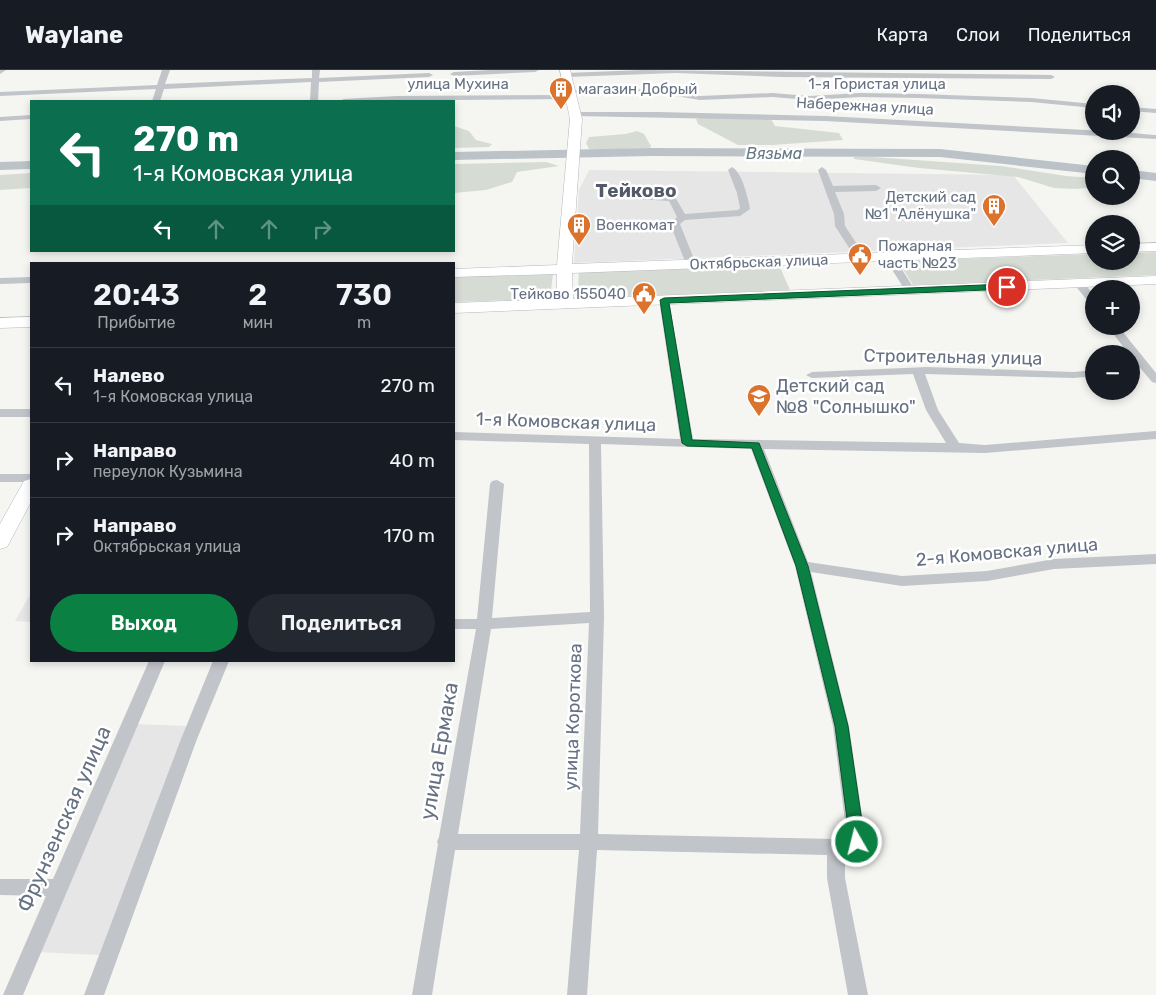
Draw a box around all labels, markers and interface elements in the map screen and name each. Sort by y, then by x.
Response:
text: Waylane [25,21,123,49]
text: Карта [877,24,928,46]
text: Слои [956,24,1000,46]
text: Поделиться [1028,24,1131,46]
street label: улица Мухина [407,75,509,93]
street label: 1-я Гористая улица [808,75,946,93]
building icon: магазин Добрый [548,76,574,110]
place label: магазин Добрый [578,80,698,98]
map controls [1085,85,1140,400]
button: sound [1085,85,1140,140]
street label: Набережная улица [796,93,934,119]
text: 270 m [133,118,239,160]
icon: left [50,120,115,185]
water label: Вязьма [746,144,802,163]
button: search [1085,150,1140,205]
text: 1-я Комовская улица [133,160,353,187]
district label: Тейково [595,179,677,202]
place label: Детский сад №1 "Алёнушка" [865,188,976,223]
building icon: Детский сад №1 "Алёнушка" [981,193,1007,227]
building icon: Военкомат [566,212,592,246]
icon: left [149,215,177,243]
icon: ahead [202,215,230,243]
icon: ahead [255,215,283,243]
icon: right [308,215,336,243]
button: layers [1085,215,1140,270]
place label: Военкомат [596,216,675,234]
place label: Пожарная часть №23 [878,237,957,272]
public building icon: Пожарная часть №23 [847,242,873,276]
street label: Октябрьская улица [689,251,829,273]
pin [986,266,1028,308]
icon: arrive [993,273,1021,301]
text: 20:43 [93,277,180,313]
text: 2 [248,277,267,313]
text: 730 [336,277,392,313]
button: + [1085,280,1140,335]
public building icon: Тейково 155040 [631,281,657,315]
place label: Тейково 155040 [510,285,626,303]
text: Прибытие [97,313,175,332]
text: мин [243,313,273,332]
text: m [357,313,371,332]
street label: Строительная улица [863,344,1043,370]
button: − [1085,345,1140,400]
text: Налево [93,364,165,387]
icon: left [50,371,78,399]
text: 270 m [380,374,435,397]
place label: Детский сад №8 "Солнышко" [776,375,916,418]
school or university icon: Детский сад №8 "Солнышко" [746,383,772,417]
text: 1-я Комовская улица [93,387,253,406]
street label: 1-я Комовская улица [476,408,656,436]
text: Направо [93,439,177,462]
icon: right [50,446,78,474]
text: 40 m [390,449,435,472]
text: переулок Кузьмина [93,462,242,481]
text: Направо [93,514,177,537]
icon: right [50,521,78,549]
text: 170 m [384,524,435,547]
street label: 2-я Комовская улица [915,533,1099,571]
text: Октябрьская улица [93,537,241,556]
button: Выход [50,594,238,652]
button: Поделиться [248,594,435,652]
street label: улица Короткова [559,643,587,791]
street label: улица Ермака [414,680,463,822]
street label: Фрунзенская улица [11,722,116,916]
position arrow [830,815,882,867]

